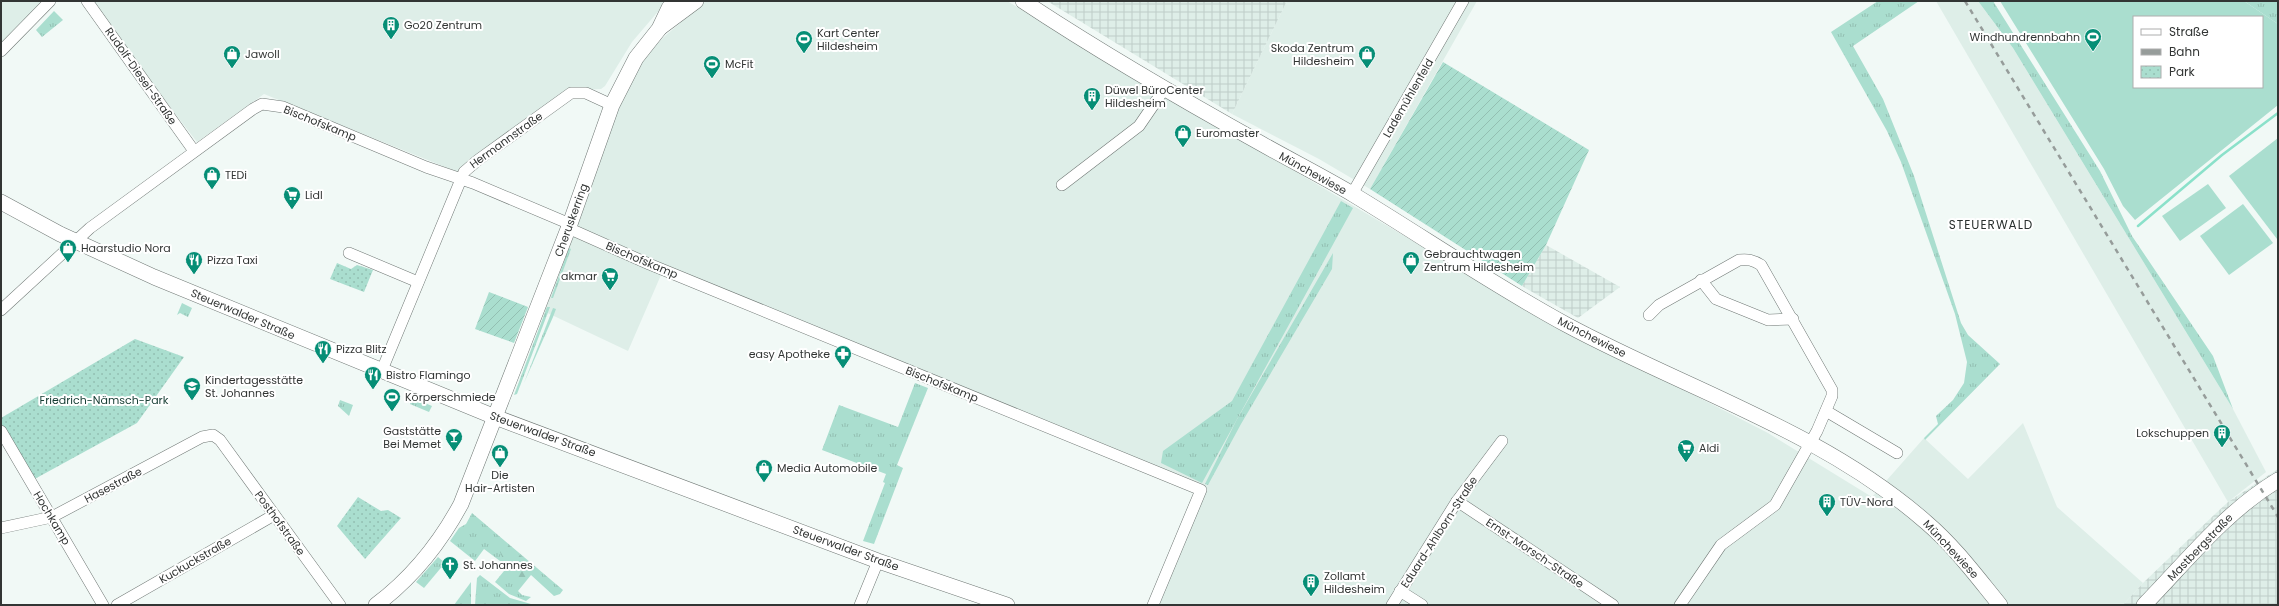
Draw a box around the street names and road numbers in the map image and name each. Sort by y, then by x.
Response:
street label: Rudolf-Diesel-Straße [101,24,181,128]
street label: Lademühlenfeld [1379,55,1437,141]
street label: Bischofskamp [281,101,359,145]
street label: Hermannstraße [466,108,546,172]
street label: Münchewiese [1276,148,1350,198]
street label: Cheruskerring [550,181,592,259]
street label: Bischofskamp [603,238,681,282]
street label: Steuerwalder Straße [188,285,298,343]
street label: Münchewiese [1555,313,1629,361]
street label: Bischofskamp [903,362,981,406]
street label: Steuerwalder Straße [488,407,599,461]
street label: Hasestraße [81,463,145,507]
street label: Eduard-Ahlborn-Straße [1397,473,1481,591]
street label: Posthofstraße [251,487,309,559]
street label: Hochkamp [30,488,74,548]
street label: Mastbergstraße [2164,510,2236,584]
street label: Ernst-Morsch-Straße [1483,514,1587,592]
street label: Münchewiese [1920,516,1983,582]
street label: Steuerwalder Straße [791,521,902,575]
street label: Kuckuckstraße [156,533,234,587]

